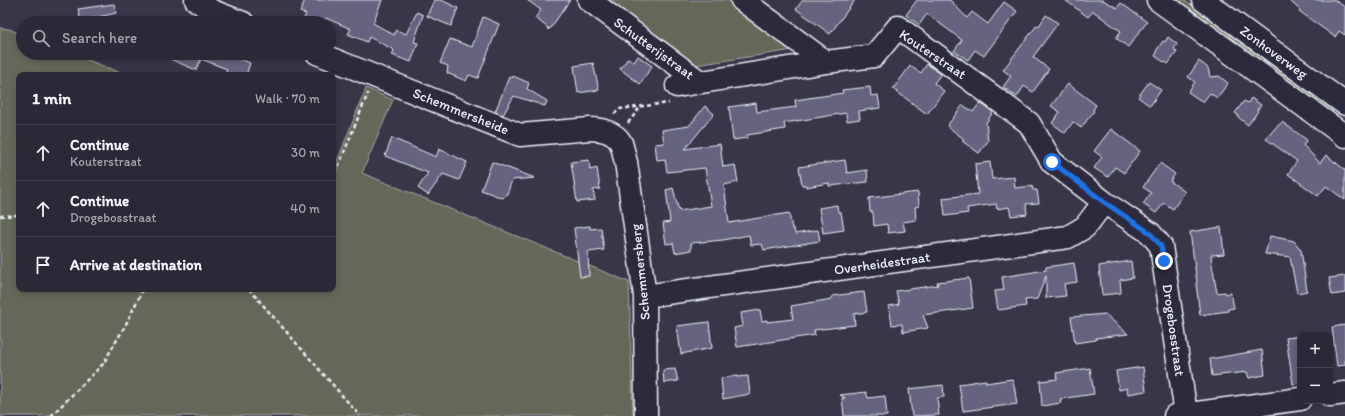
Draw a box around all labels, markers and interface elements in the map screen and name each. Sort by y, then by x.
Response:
street label: Schutterijstraat [610,14,697,83]
search box [16,16,336,60]
street label: Zonhoverweg [1237,22,1312,83]
street label: Kouterstraat [896,26,970,83]
icon: search [30,27,52,49]
text: Search here [62,29,137,47]
street label: Schemmersheide [410,84,512,139]
text: 1 min [32,88,71,108]
text: Walk · 70 m [255,91,320,106]
text: Continue [70,136,129,154]
icon: ahead [32,142,54,164]
text: 30 m [291,145,320,160]
route start [1043,153,1061,171]
text: Kouterstraat [70,154,142,169]
text: Continue [70,192,129,210]
icon: ahead [32,198,54,220]
text: 40 m [290,201,320,216]
text: Drogebosstraat [70,210,156,225]
street label: Schemmersberg [627,222,654,321]
street label: Overheidestraat [833,248,931,279]
route end [1155,252,1173,270]
icon: arrive [32,254,54,276]
text: Arrive at destination [70,256,202,274]
street label: Drogebosstraat [1159,283,1188,377]
map controls [1297,332,1333,404]
button: + [1297,332,1333,368]
button: − [1297,368,1333,404]

